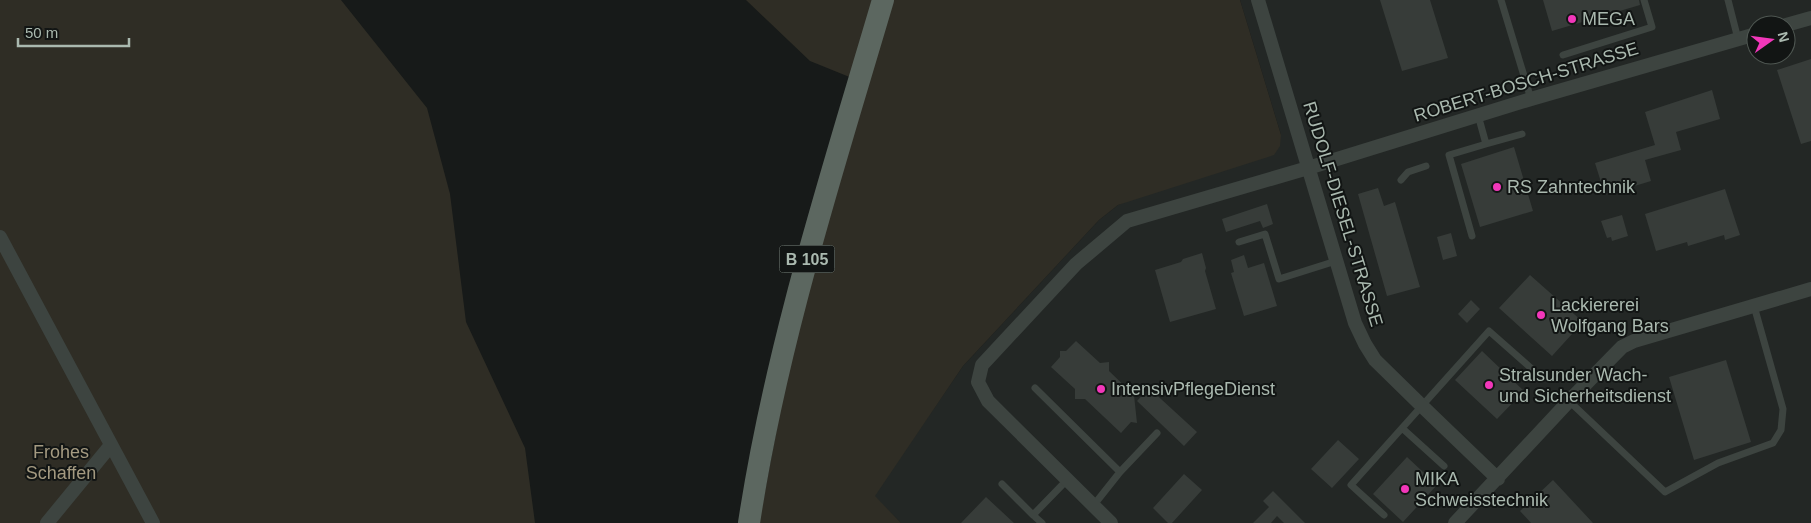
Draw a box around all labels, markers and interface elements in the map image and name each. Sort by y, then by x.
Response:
place label: MEGA [1582,9,1635,29]
marker: MEGA [1566,13,1578,25]
scale bar [18,15,129,47]
north arrow [1746,15,1796,65]
text: 50 m [25,24,58,41]
text: N [1775,30,1793,44]
street label: ROBERT-BOSCH-STRASSE [1411,38,1641,126]
street label: RUDOLF-DIESEL-STRASSE [1299,99,1387,329]
place label: RS Zahntechnik [1507,177,1636,197]
marker: RS Zahntechnik [1491,181,1503,193]
road number: B 105 [780,245,834,272]
place label: Lackiererei Wolfgang Bars [1551,295,1669,336]
marker: Lackiererei Wolfgang Bars [1535,309,1547,321]
place label: Stralsunder Wach- und Sicherheitsdienst [1499,365,1671,406]
place label: IntensivPflegeDienst [1111,379,1275,399]
marker: Stralsunder Wach- und Sicherheitsdienst [1483,379,1495,391]
marker: IntensivPflegeDienst [1095,383,1107,395]
park label: Frohes Schaffen [26,442,96,483]
place label: MIKA Schweisstechnik [1415,469,1549,510]
marker: MIKA Schweisstechnik [1399,483,1411,495]

